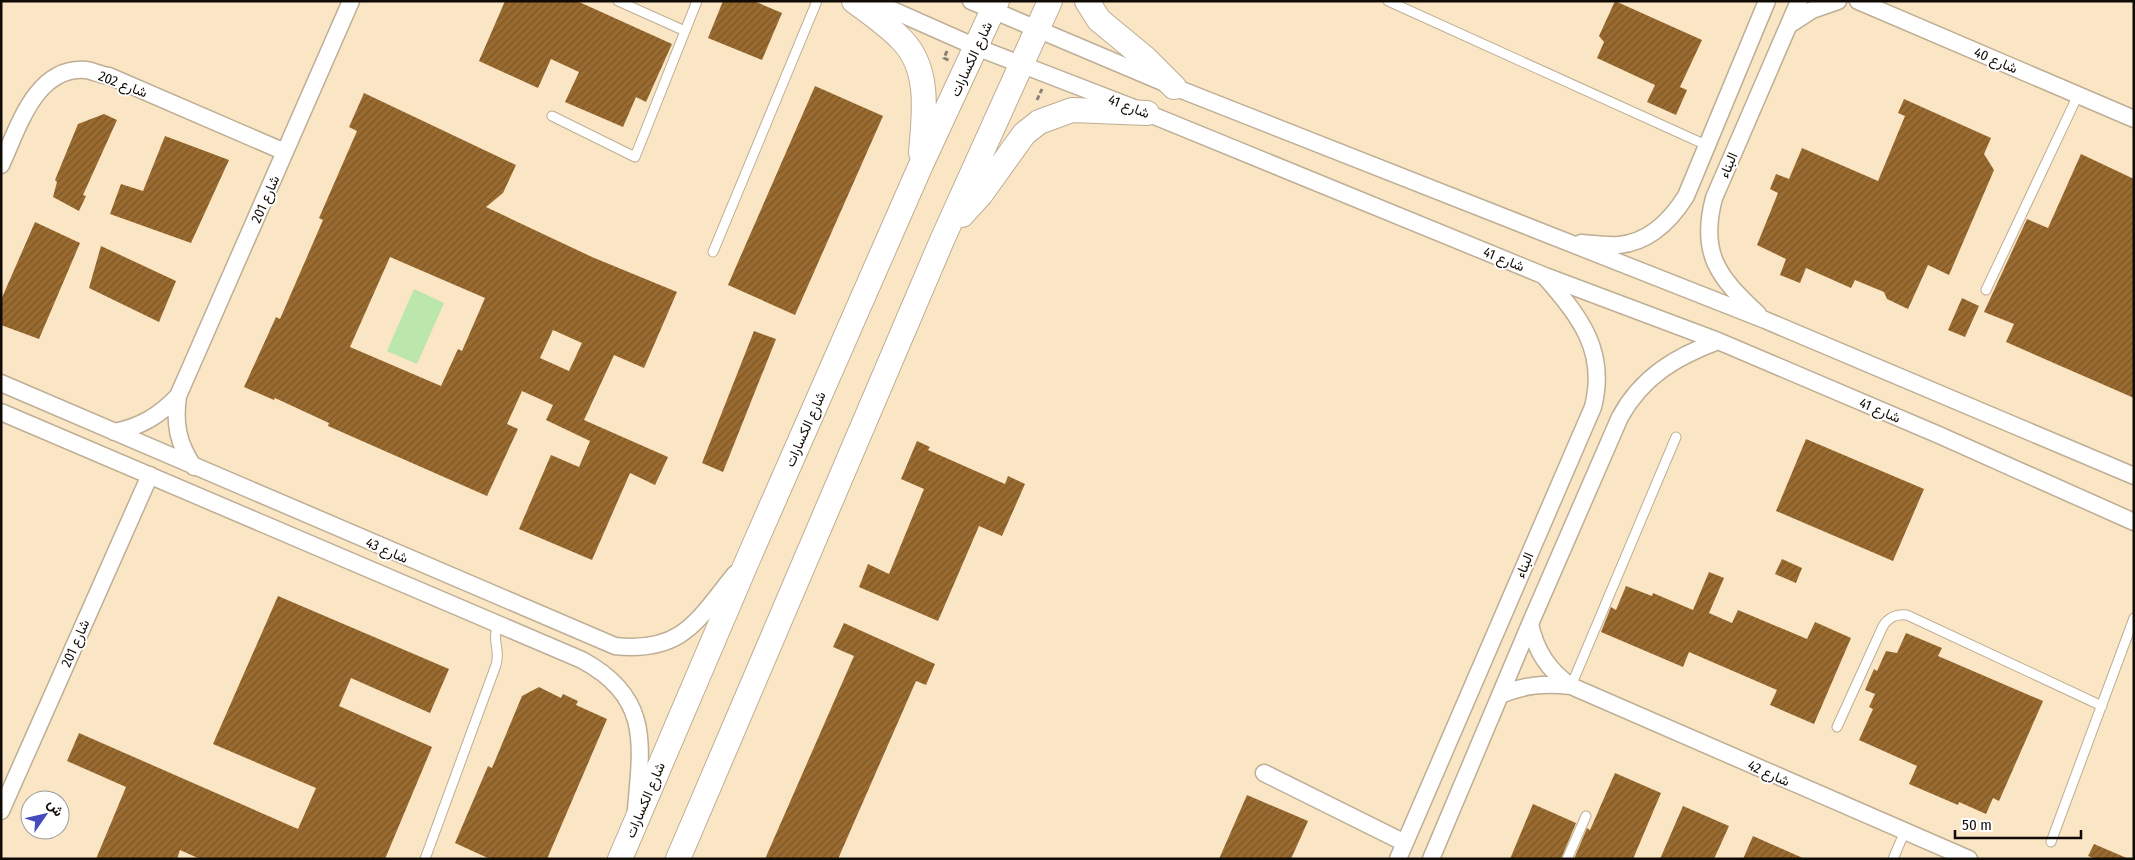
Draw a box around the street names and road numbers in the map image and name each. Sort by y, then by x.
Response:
street label: شارع الكسارات [947,19,998,100]
street label: شارع 40 [1971,44,2020,79]
street label: شارع 202 [95,67,150,103]
street label: شارع 41 [1105,91,1152,124]
street label: البناء [1716,150,1741,181]
street label: شارع 201 [248,173,285,226]
street label: شارع 41 [1480,244,1527,277]
street label: شارع الكسارات [781,389,831,470]
street label: شارع 41 [1856,394,1903,429]
street label: شارع 43 [362,534,411,569]
street label: البناء [1512,550,1537,581]
street label: شارع 201 [58,617,95,670]
street label: شارع 42 [1744,757,1792,792]
street label: شارع الكسارات [622,760,671,841]

